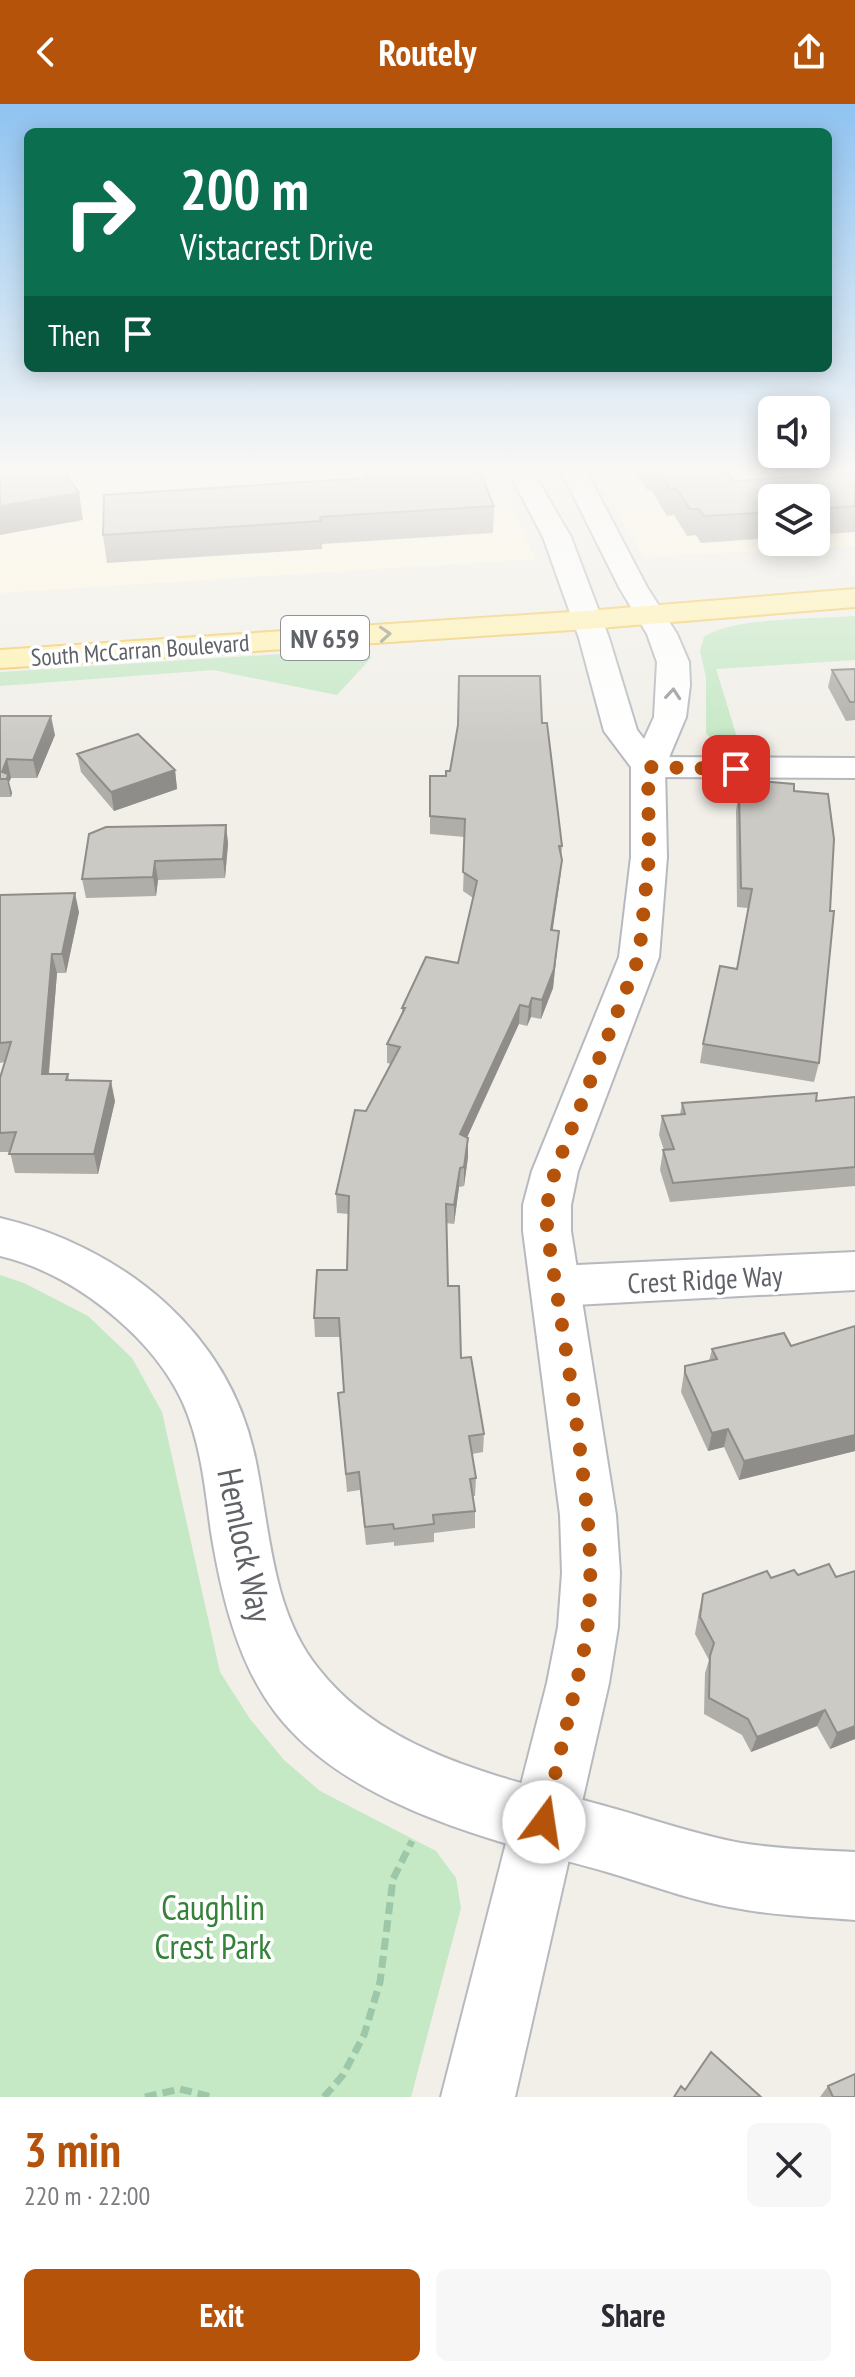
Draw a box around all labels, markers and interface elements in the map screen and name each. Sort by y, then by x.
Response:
text: Routely [379,29,476,76]
icon: back [24,30,68,74]
icon: share [787,30,831,74]
text: 200 m [180,153,309,225]
icon: right [48,160,152,264]
text: Vistacrest Drive [180,223,374,270]
icon: arrive [116,312,160,356]
text: Then [48,315,100,354]
map controls [758,396,830,556]
button: sound [758,396,830,468]
button: layers [758,484,830,556]
road number: NV 659 [281,616,369,660]
one-way arrow [379,625,392,642]
street label: South McCarran Boulevard [30,627,250,673]
one-way arrow [664,687,681,700]
pin [702,735,770,803]
icon: arrive [714,747,758,791]
street label: Crest Ridge Way [627,1256,784,1302]
street label: Hemlock Way [208,1464,284,1626]
position arrow [502,1780,586,1864]
park label: Caughlin Crest Park [154,1885,272,1968]
text: 3 min [24,2118,121,2180]
button: close [747,2123,831,2207]
text: 220 m · 22:00 [24,2179,150,2212]
button: Exit [24,2269,420,2361]
button: Share [436,2269,831,2361]

